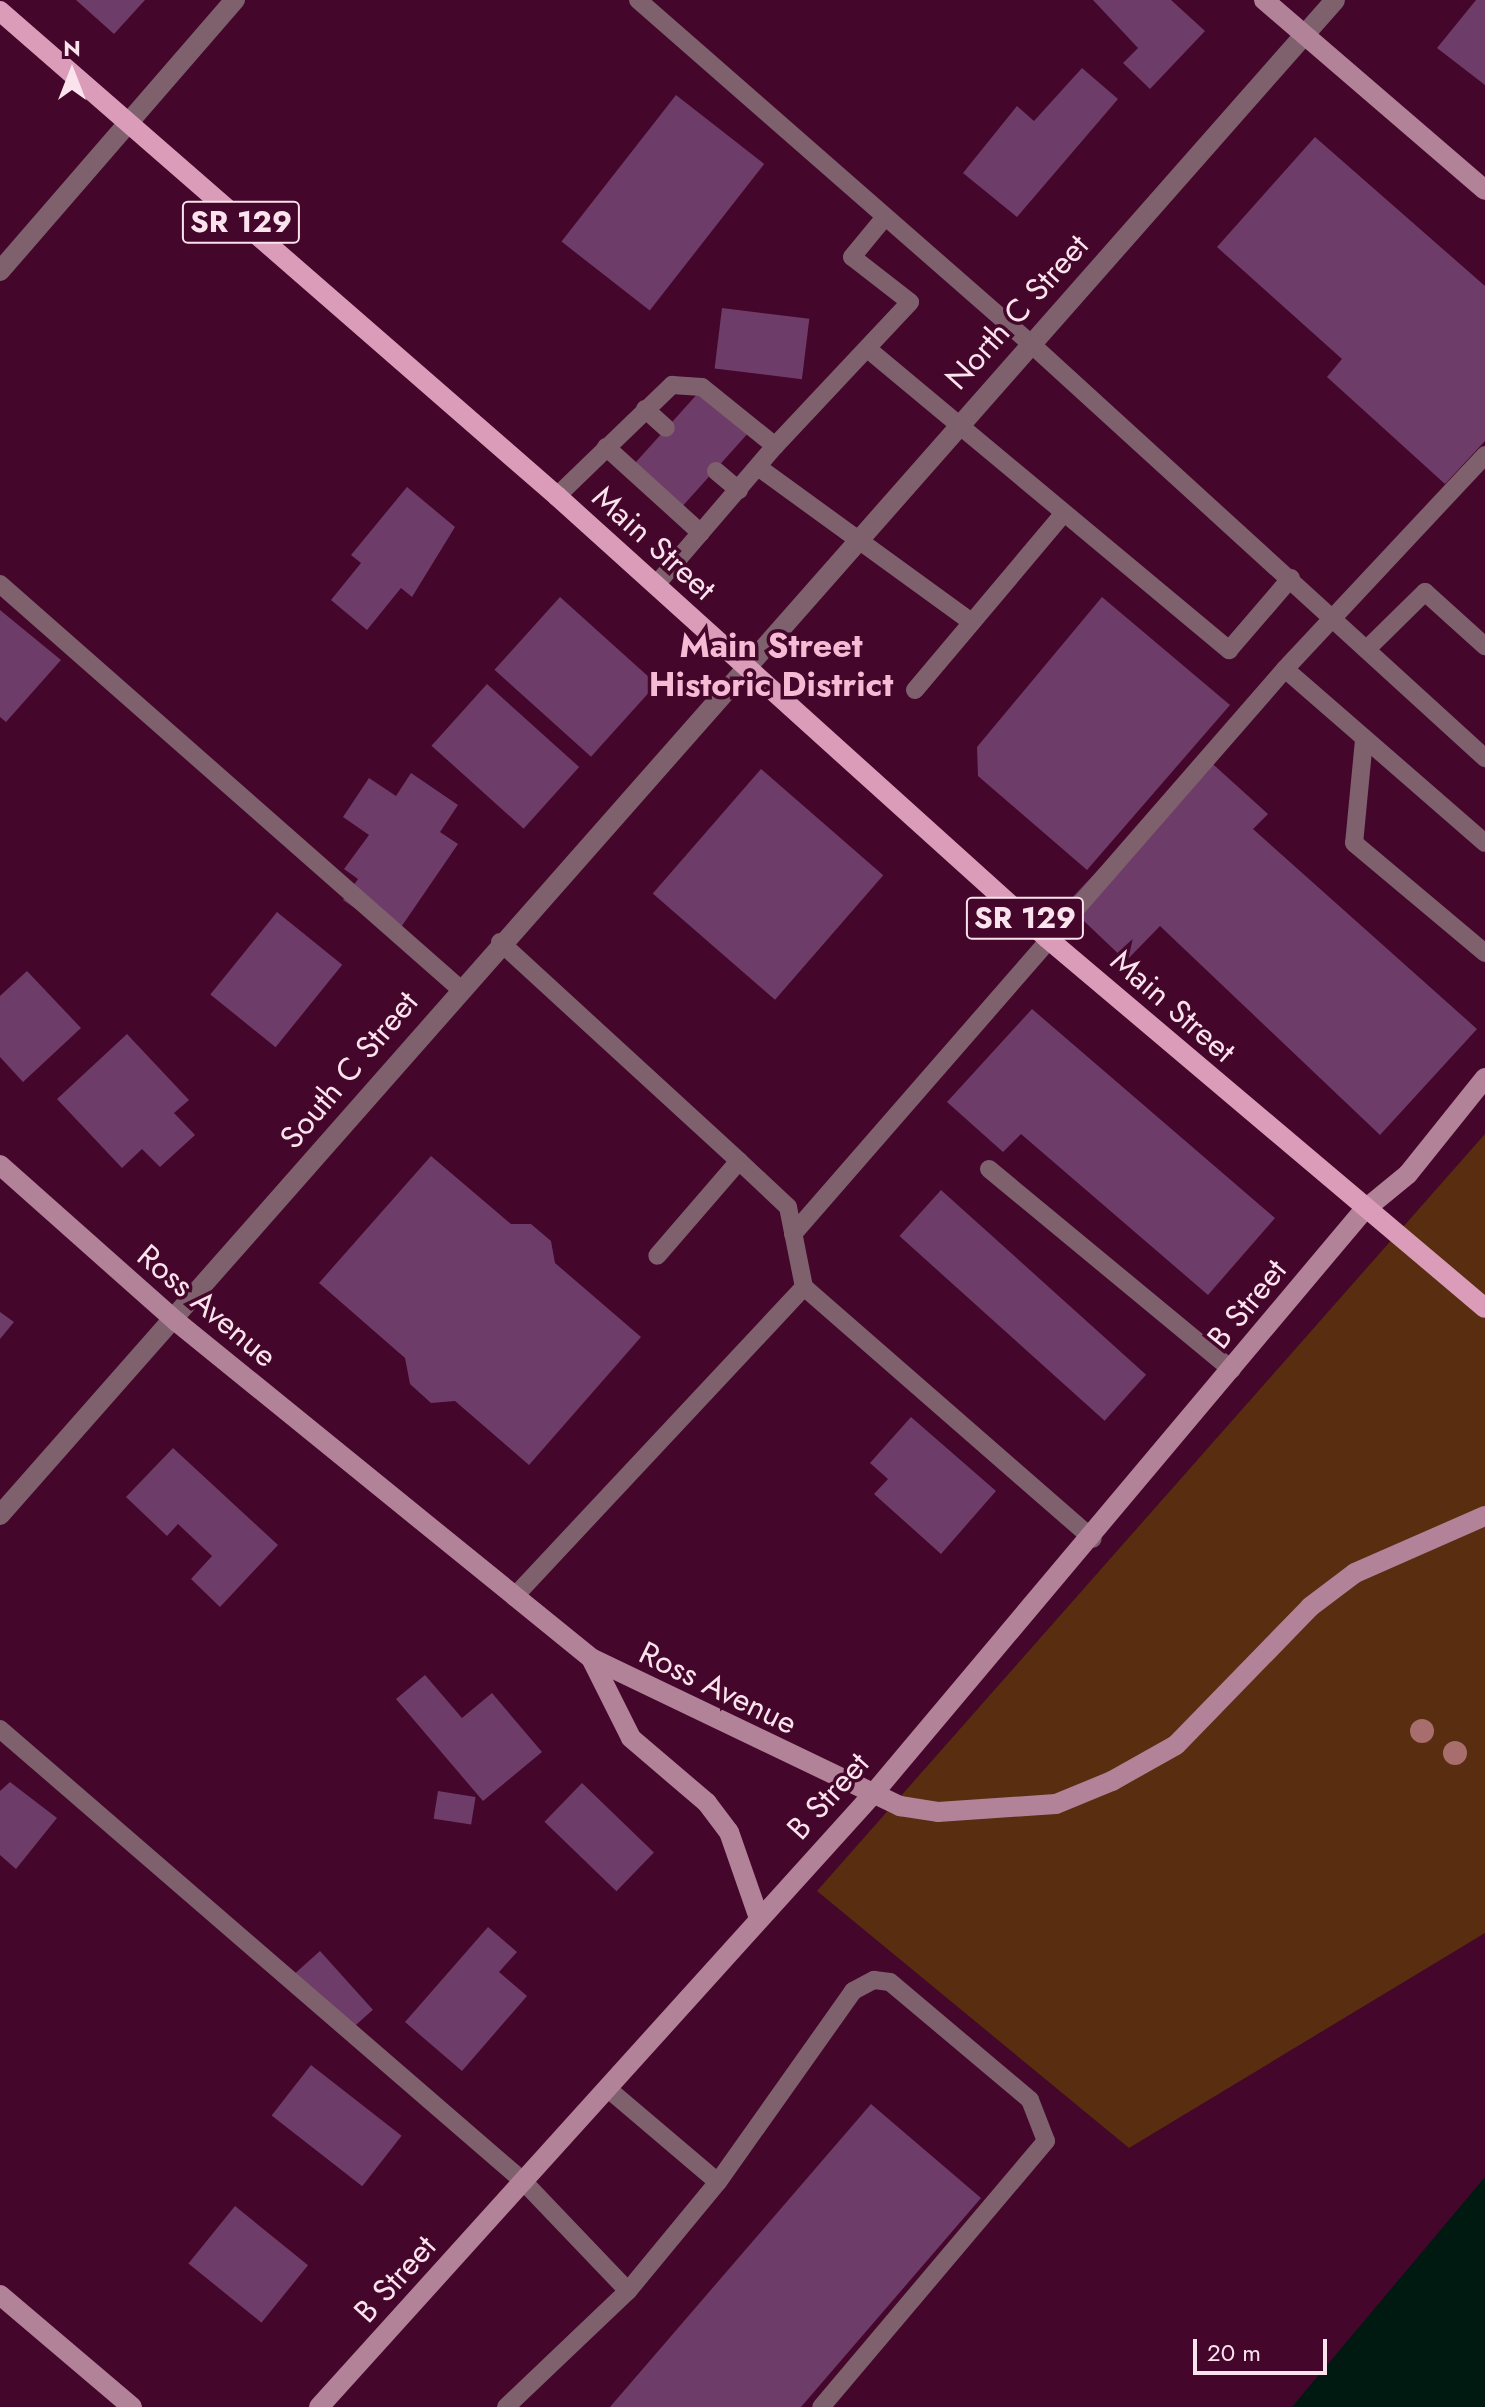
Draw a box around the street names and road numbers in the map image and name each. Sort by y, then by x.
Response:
road number: SR 129 [181,196,301,248]
street label: North C Street [937,227,1097,397]
street label: Main Street [585,478,723,608]
road number: SR 129 [965,892,1085,944]
street label: Main Street [1103,942,1243,1070]
street label: South C Street [272,983,426,1157]
street label: Ross Avenue [129,1237,285,1375]
street label: B Street [1199,1252,1295,1356]
street label: Ross Avenue [633,1633,803,1743]
street label: B Street [779,1745,877,1847]
street label: B Street [346,2228,444,2330]

